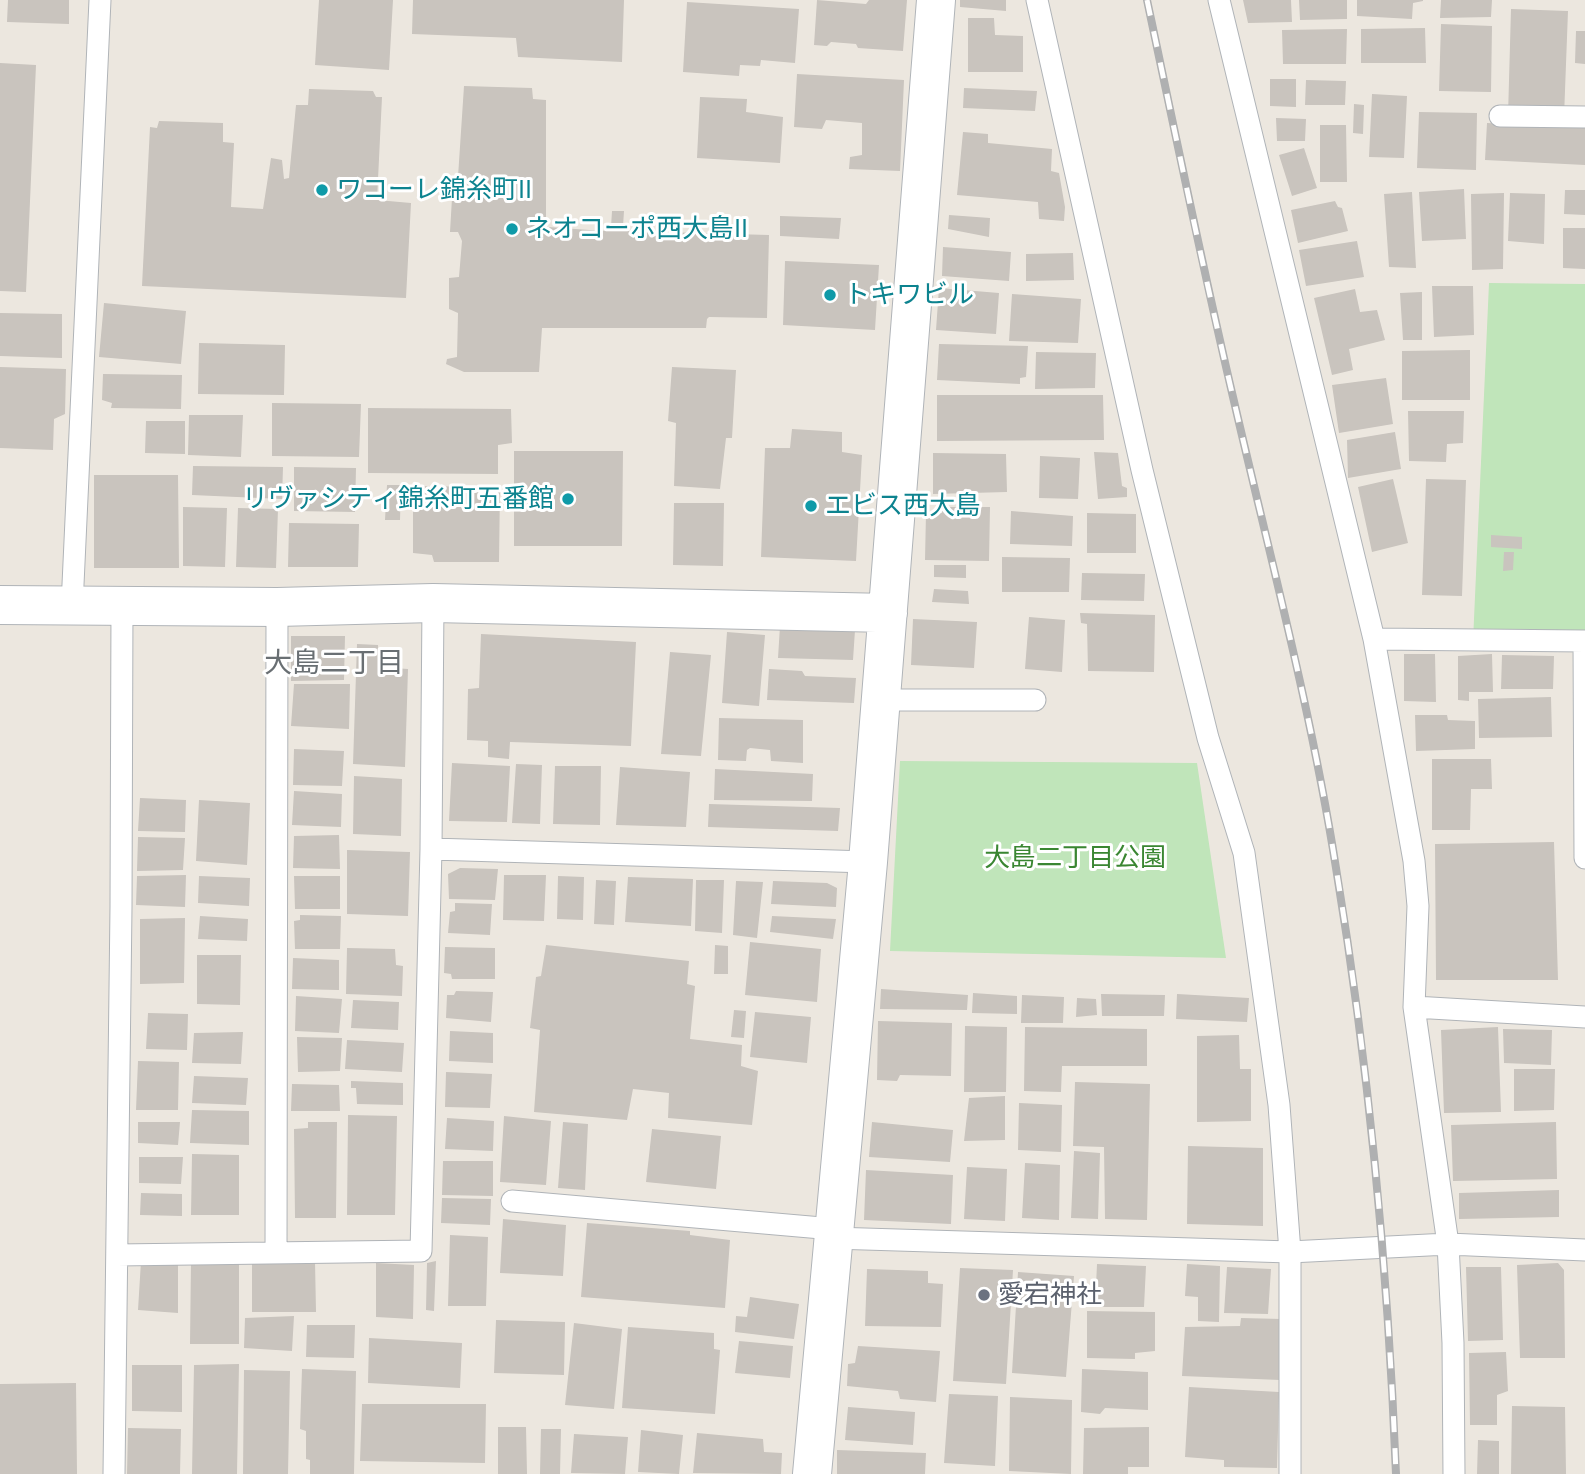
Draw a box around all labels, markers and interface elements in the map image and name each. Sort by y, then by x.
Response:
place label: ワコーレ錦糸町II [336,174,532,206]
marker: ワコーレ錦糸町II [314,182,330,198]
place label: ネオコーポ西大島II [526,213,748,245]
marker: ネオコーポ西大島II [504,221,520,237]
place label: トキワビル [844,279,974,311]
marker: トキワビル [822,287,838,303]
place label: リヴァシティ錦糸町五番館 [242,483,554,515]
place label: エビス西大島 [825,490,981,522]
marker: リヴァシティ錦糸町五番館 [560,491,576,507]
marker: エビス西大島 [803,498,819,514]
district label: 大島二丁目 [264,647,404,681]
park label: 大島二丁目公園 [984,842,1166,874]
place label: 愛宕神社 [998,1279,1102,1311]
marker: 愛宕神社 [976,1287,992,1303]

